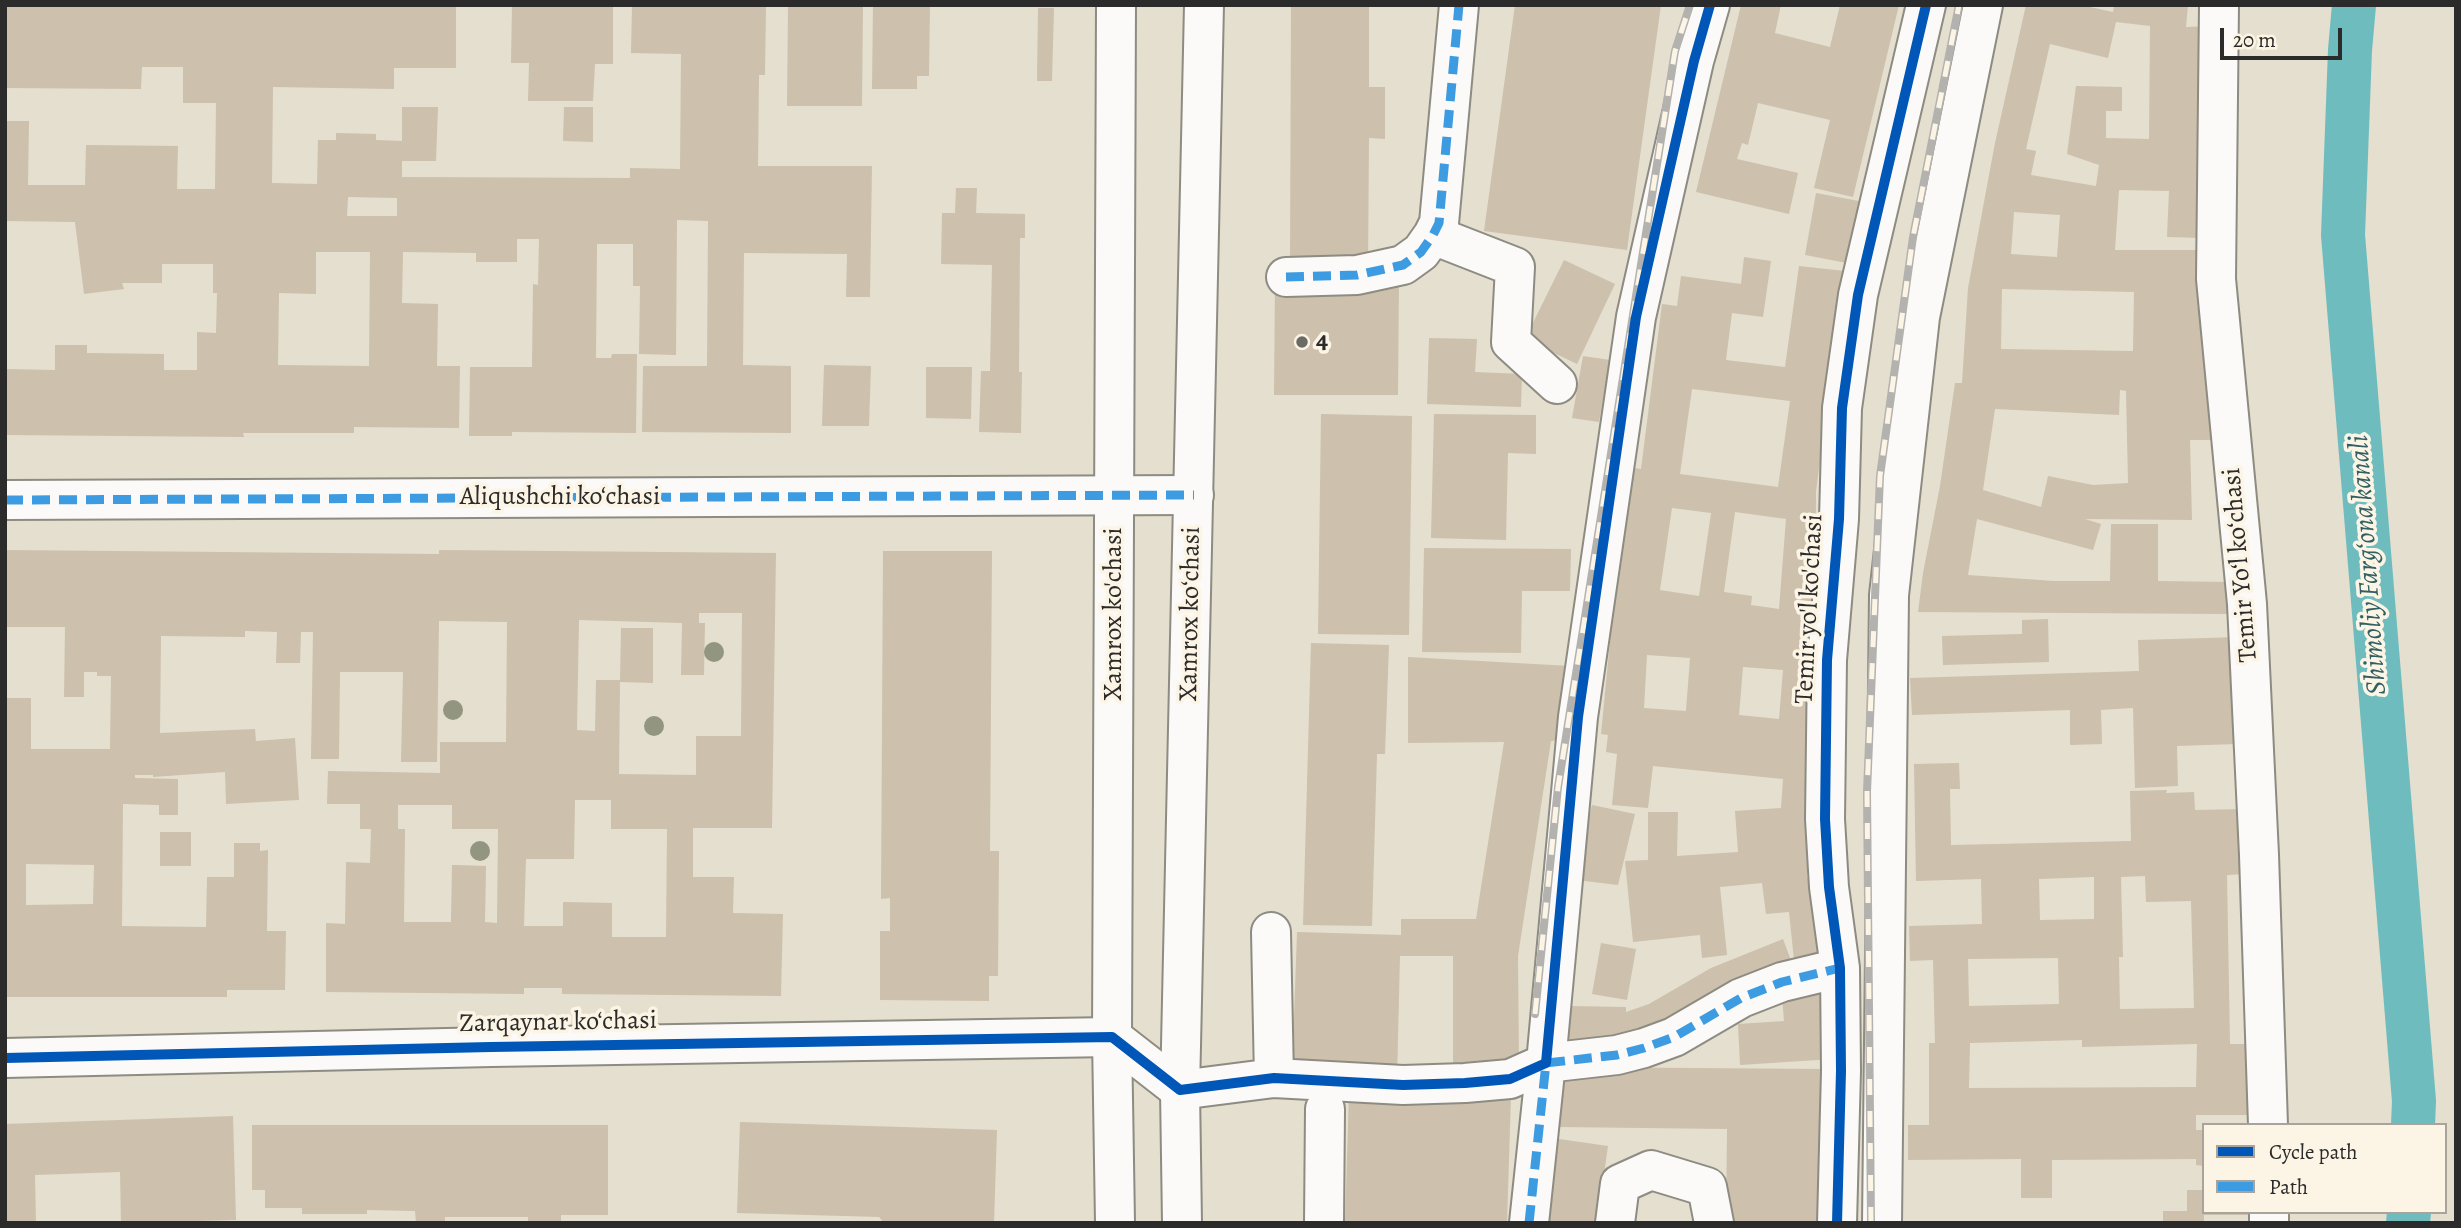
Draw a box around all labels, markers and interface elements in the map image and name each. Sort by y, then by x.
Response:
scale bar [2223,14,2346,58]
text: 20 m [2233,26,2276,54]
place label: 4 [1316,326,1328,358]
marker: 4 [1294,334,1310,350]
water label: Shimoliy Fargʻona kanali [2343,434,2395,696]
street label: Temir Yoʻl koʻchasi [2217,466,2265,664]
street label: Aliqushchi ko‘chasi [460,482,660,514]
street label: Temir yo'l ko'chasi [1789,513,1831,705]
street label: Xamrox koʻchasi [1174,526,1208,702]
street label: Xamrox ko'chasi [1099,527,1131,701]
street label: Zarqaynar ko‘chasi [459,1006,657,1040]
legend [2202,1123,2447,1214]
text: Cycle path [2269,1138,2358,1166]
text: Path [2269,1173,2308,1201]

